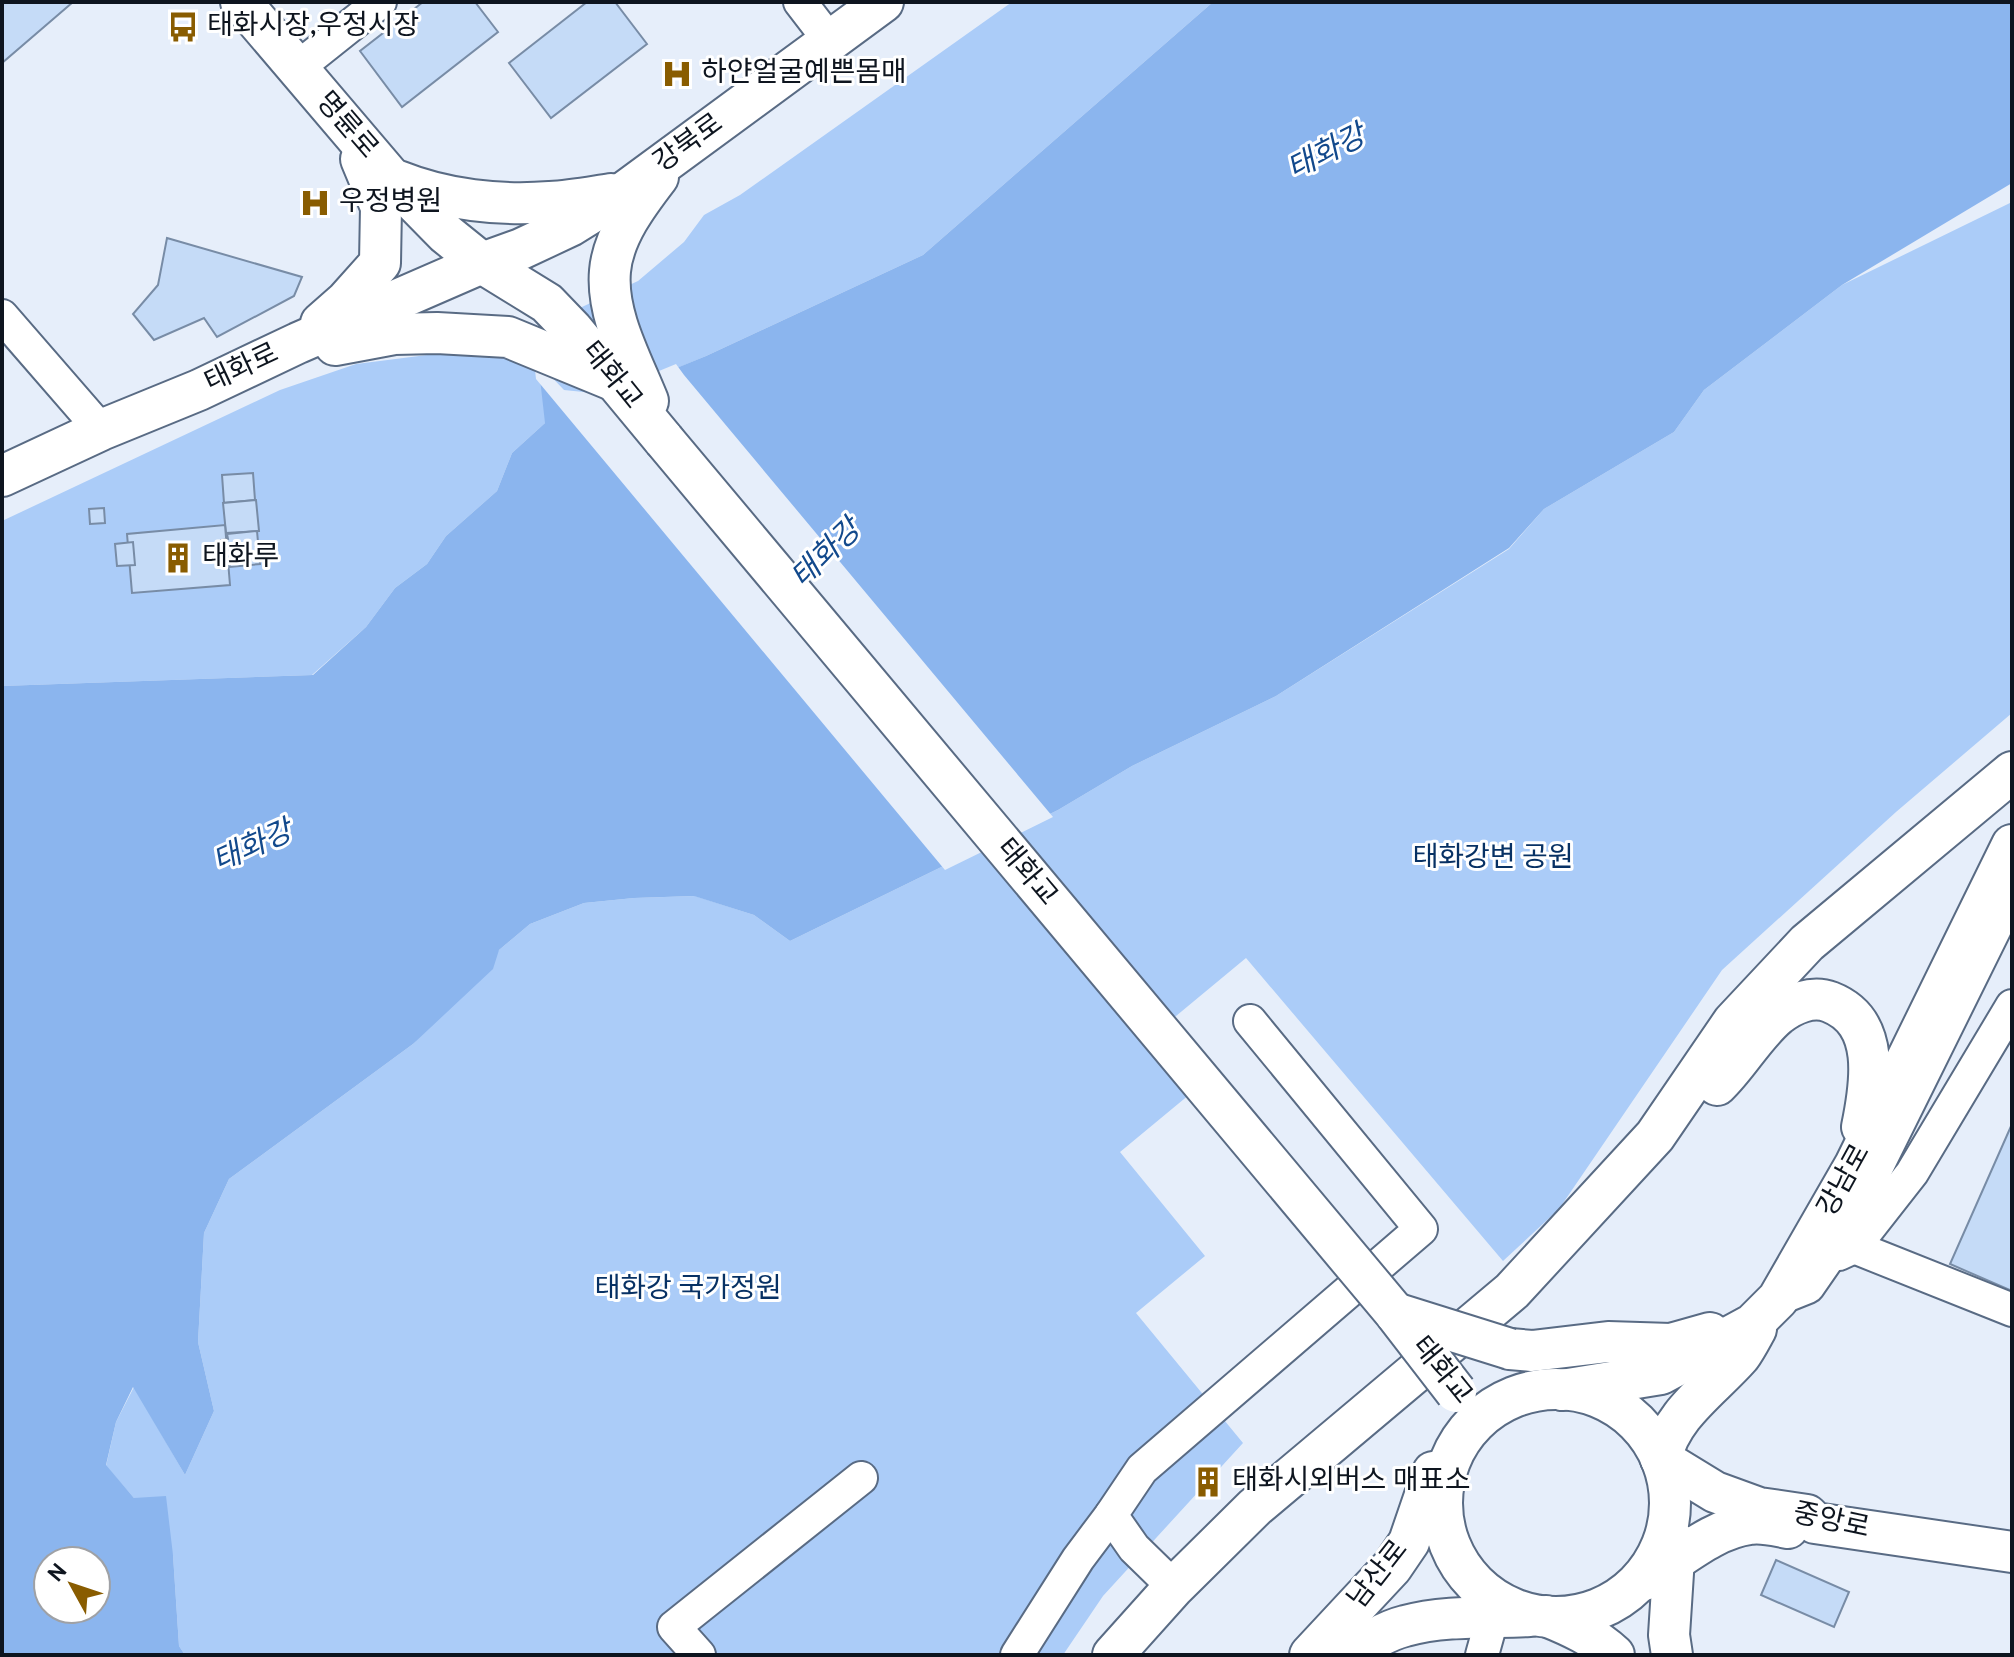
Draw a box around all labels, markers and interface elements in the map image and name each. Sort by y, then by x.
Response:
place label: 태화시장,우정시장 [207,9,419,45]
bus stop icon: 태화시장,우정시장 [166,10,200,44]
place label: 하얀얼굴예쁜몸매 [701,56,907,92]
hospital icon: 하얀얼굴예쁜몸매 [660,57,694,91]
street label: 명륜로 [307,85,385,167]
street label: 강북로 [647,107,731,181]
water label: 태화강 [1282,117,1375,189]
place label: 우정병원 [339,185,442,221]
hospital icon: 우정병원 [298,186,332,220]
street label: 태화교 [573,335,649,417]
street label: 태화로 [199,336,285,402]
water label: 태화강 [784,511,872,597]
place label: 태화루 [202,540,279,576]
building icon: 태화루 [161,541,195,575]
water label: 태화강 [208,813,301,882]
street label: 태화교 [987,832,1065,914]
park label: 태화강변 공원 [1412,841,1574,877]
street label: 강남로 [1811,1138,1879,1224]
park label: 태화강 국가정원 [595,1272,781,1308]
street label: 태화교 [1403,1330,1479,1412]
place label: 태화시외버스 매표소 [1232,1464,1470,1500]
building icon: 태화시외버스 매표소 [1191,1465,1225,1499]
street label: 중앙로 [1789,1496,1873,1548]
street label: 남산로 [1341,1533,1417,1617]
north arrow [32,1545,112,1625]
text: N [43,1559,74,1588]

